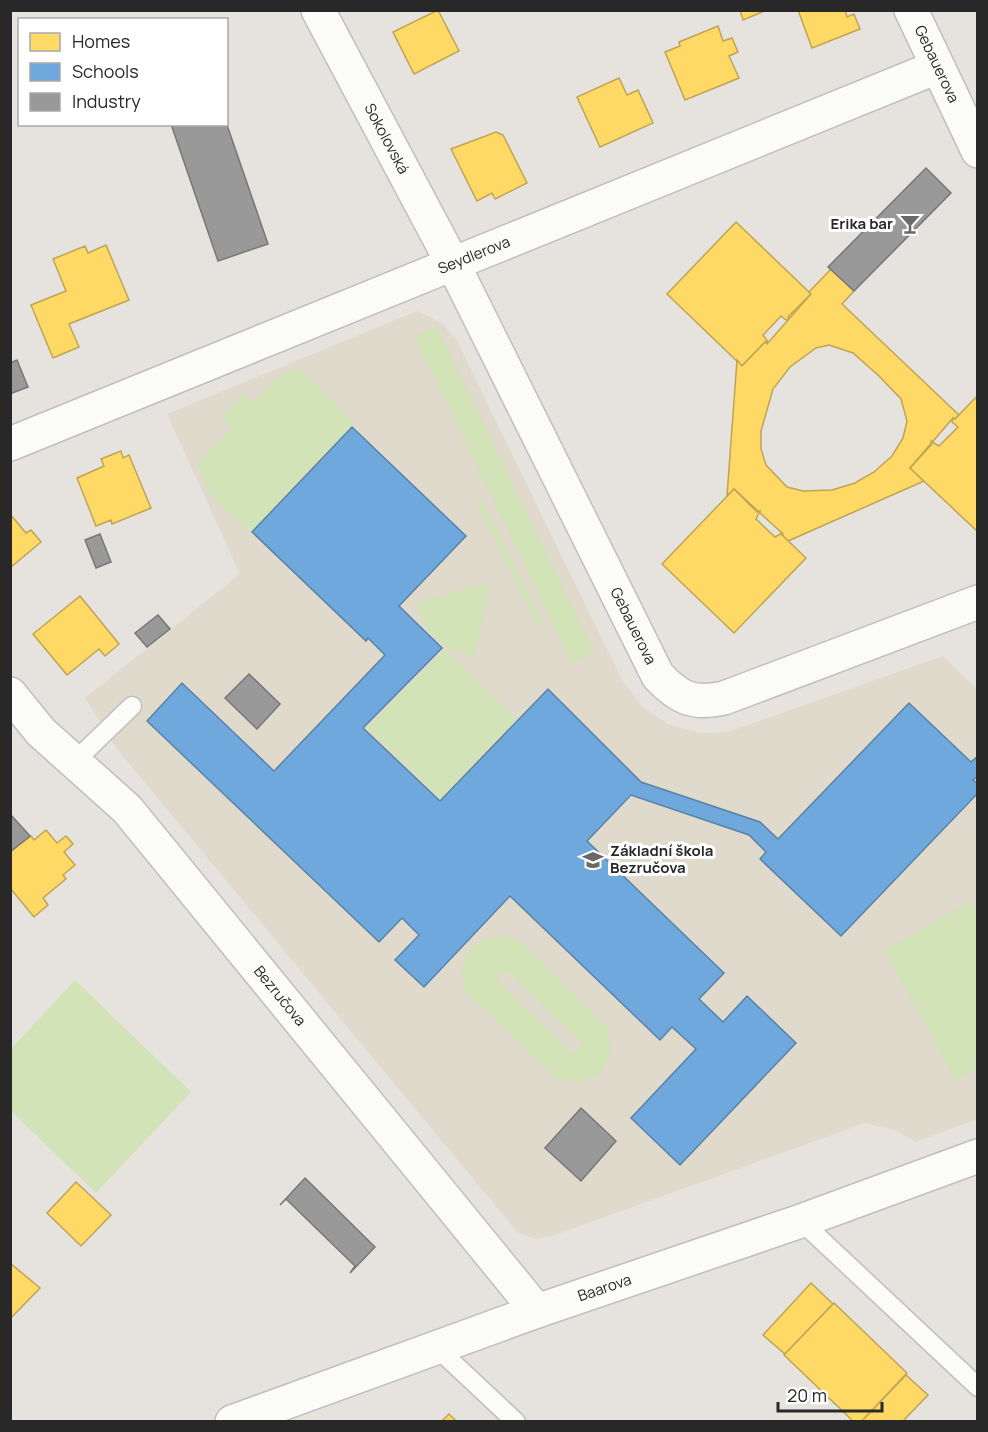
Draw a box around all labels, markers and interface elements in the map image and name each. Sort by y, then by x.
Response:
legend [18,18,228,126]
street label: Gebauerova [910,22,965,106]
text: Homes [72,29,130,53]
text: Schools [72,59,139,83]
text: Industry [72,89,141,113]
street label: Sokolovská [360,100,414,178]
bar icon: Erika bar [898,212,922,236]
place label: Erika bar [830,213,893,234]
street label: Seydlerova [435,231,513,279]
street label: Gebauerova [606,584,662,668]
place label: Základní škola Bezručova [610,840,714,878]
school or university icon: Základní škola Bezručova [581,848,605,872]
street label: Bezručova [249,961,311,1030]
street label: Baarova [575,1269,634,1306]
scale bar [778,1375,882,1413]
text: 20 m [787,1383,827,1407]

